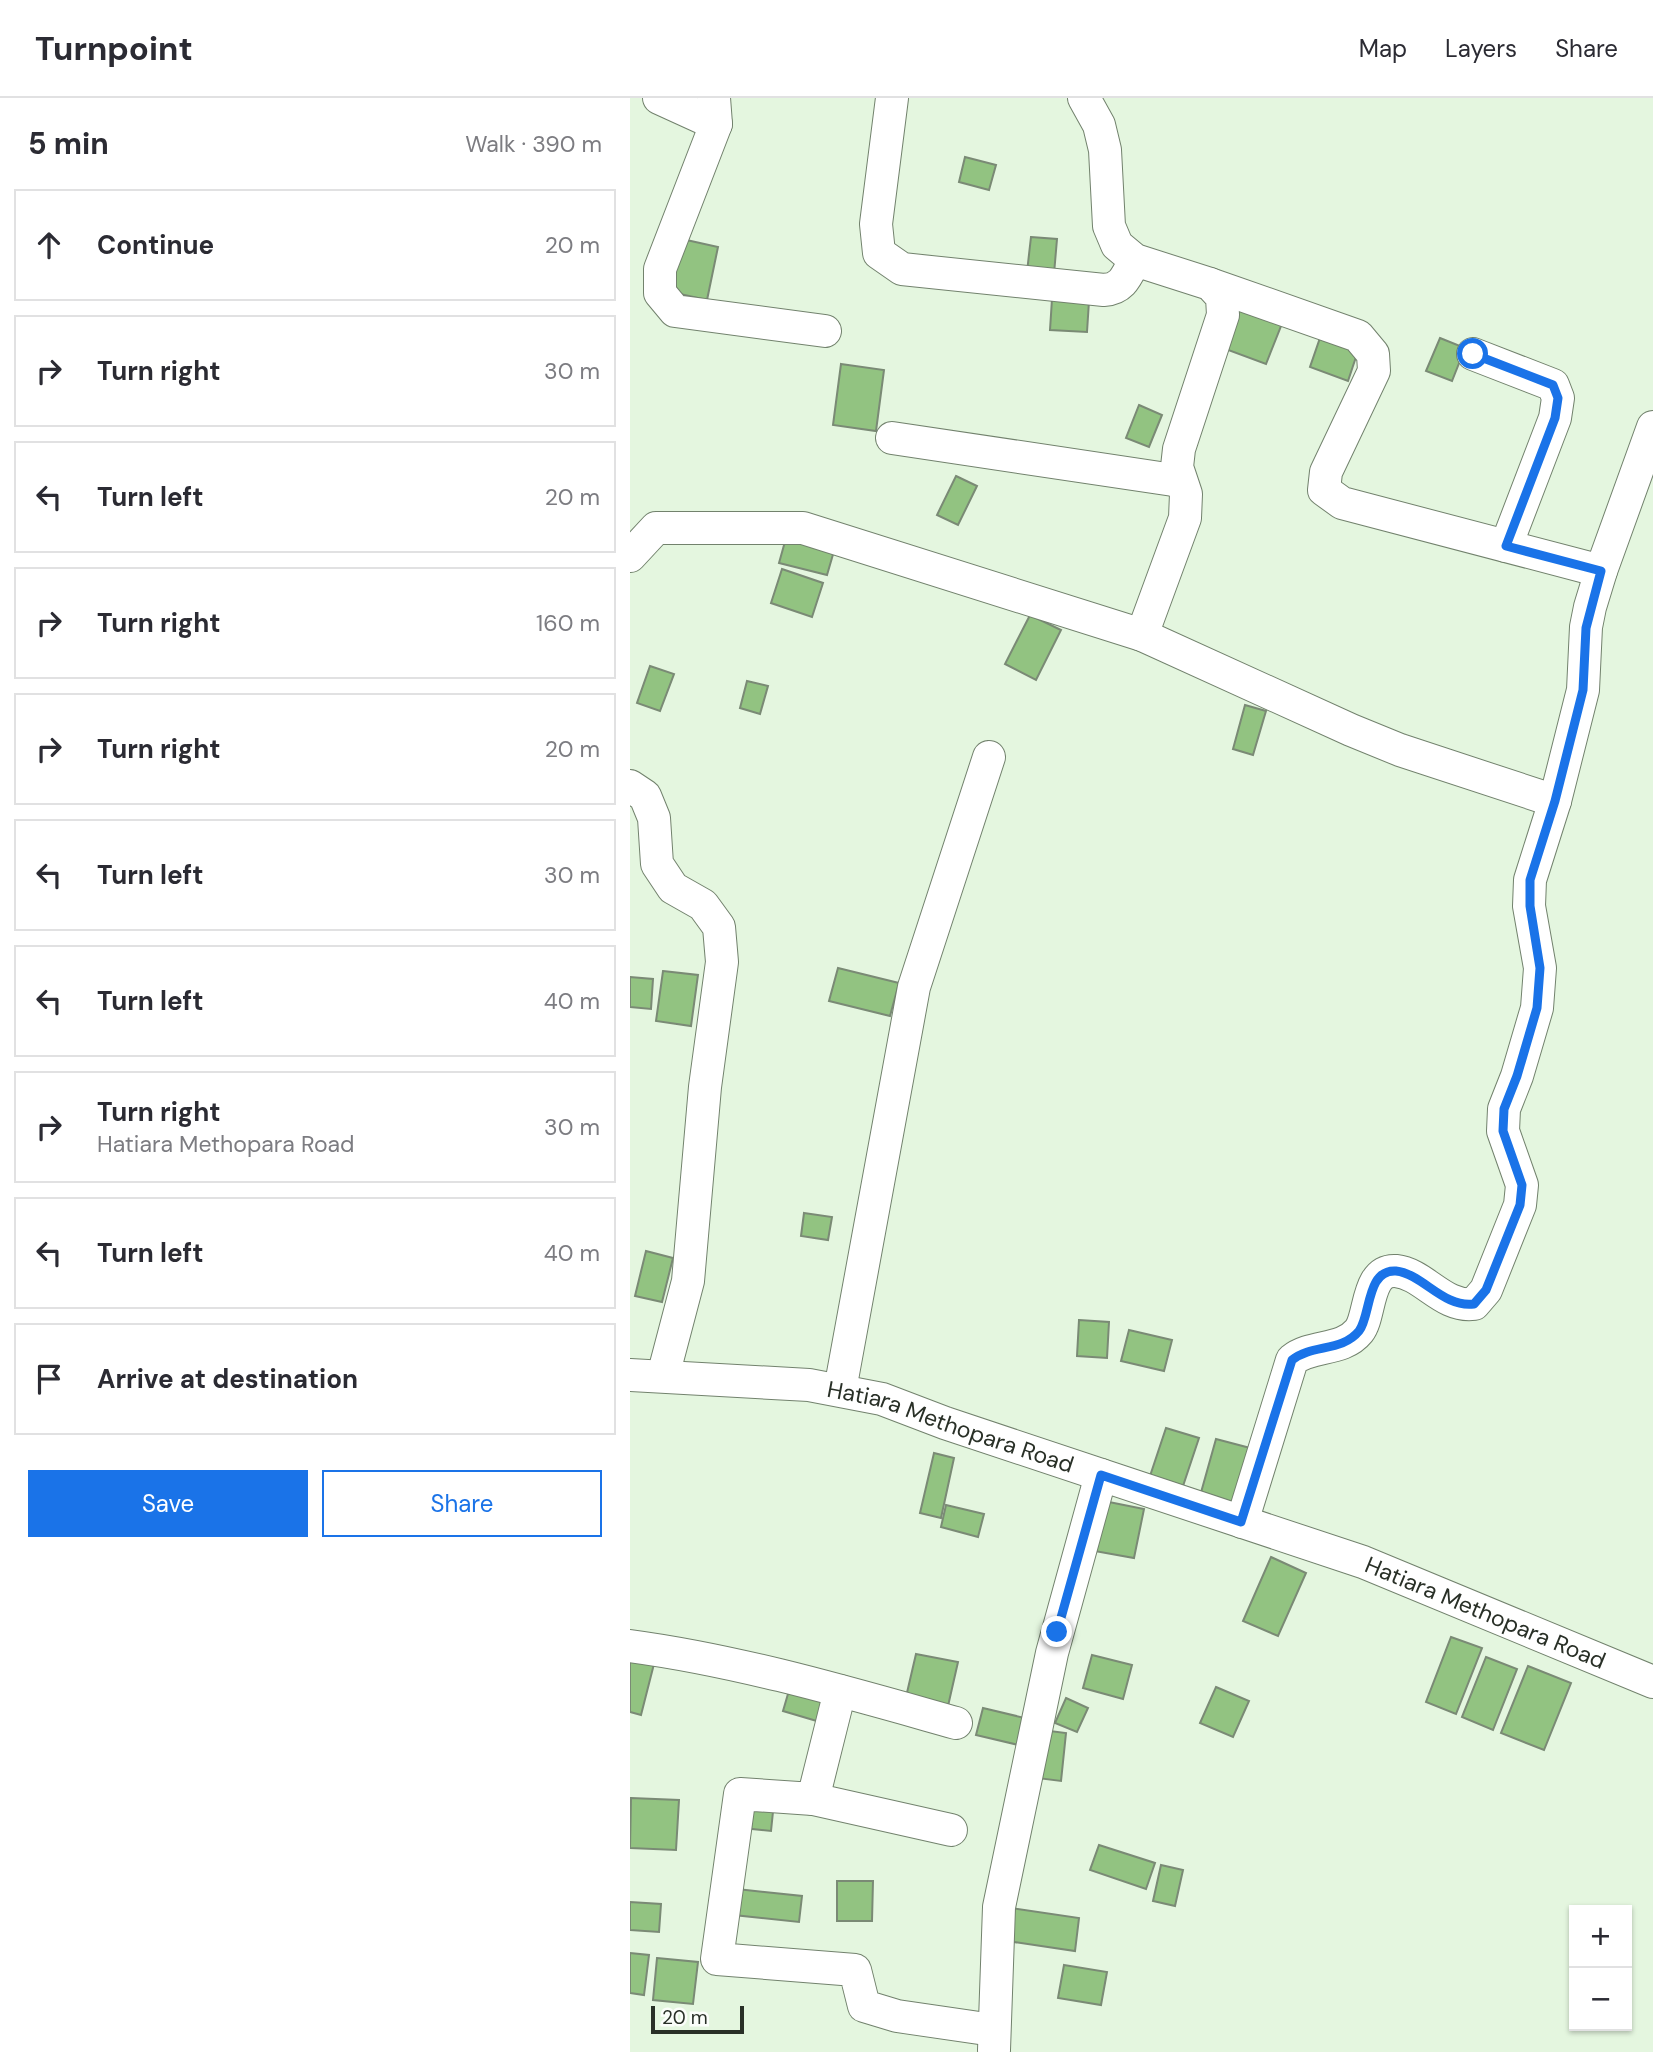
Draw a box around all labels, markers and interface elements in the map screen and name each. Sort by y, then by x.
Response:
text: Turnpoint [35,27,193,70]
text: Map [1359,33,1407,64]
text: Layers [1445,33,1517,64]
text: Share [1555,33,1618,64]
text: 5 min [28,124,109,163]
text: Walk · 390 m [465,129,602,159]
icon: ahead [30,226,68,264]
text: Continue [97,228,214,262]
text: 20 m [545,230,600,260]
route start [1457,338,1488,369]
icon: right [30,352,68,390]
text: Turn right [97,354,221,388]
text: 30 m [544,356,600,386]
icon: left [30,478,68,516]
text: Turn left [97,480,204,514]
text: 20 m [545,482,600,512]
icon: right [30,604,68,642]
text: Turn right [97,606,221,640]
text: 160 m [536,608,600,638]
icon: right [30,730,68,768]
text: Turn right [97,732,221,766]
text: 20 m [545,734,600,764]
icon: left [30,856,68,894]
text: Turn left [97,858,204,892]
text: 30 m [544,860,600,890]
icon: left [30,982,68,1020]
text: Turn left [97,984,204,1018]
text: 40 m [544,986,600,1016]
text: Turn right [97,1095,221,1129]
icon: right [30,1108,68,1146]
text: 30 m [544,1112,600,1142]
text: Hatiara Methopara Road [97,1129,355,1159]
icon: left [30,1234,68,1272]
text: Turn left [97,1236,204,1270]
text: 40 m [544,1238,600,1268]
icon: arrive [30,1360,68,1398]
text: Arrive at destination [97,1362,358,1396]
street label: Hatiara Methopara Road [825,1374,1078,1480]
button: Save [28,1470,308,1537]
button: Share [322,1470,602,1537]
street label: Hatiara Methopara Road [1361,1550,1610,1676]
route end [1041,1616,1072,1647]
map controls [1569,1905,1632,2031]
button: + [1569,1905,1632,1968]
button: − [1569,1968,1632,2031]
scale bar [651,2003,744,2035]
text: 20 m [662,2005,708,2030]

